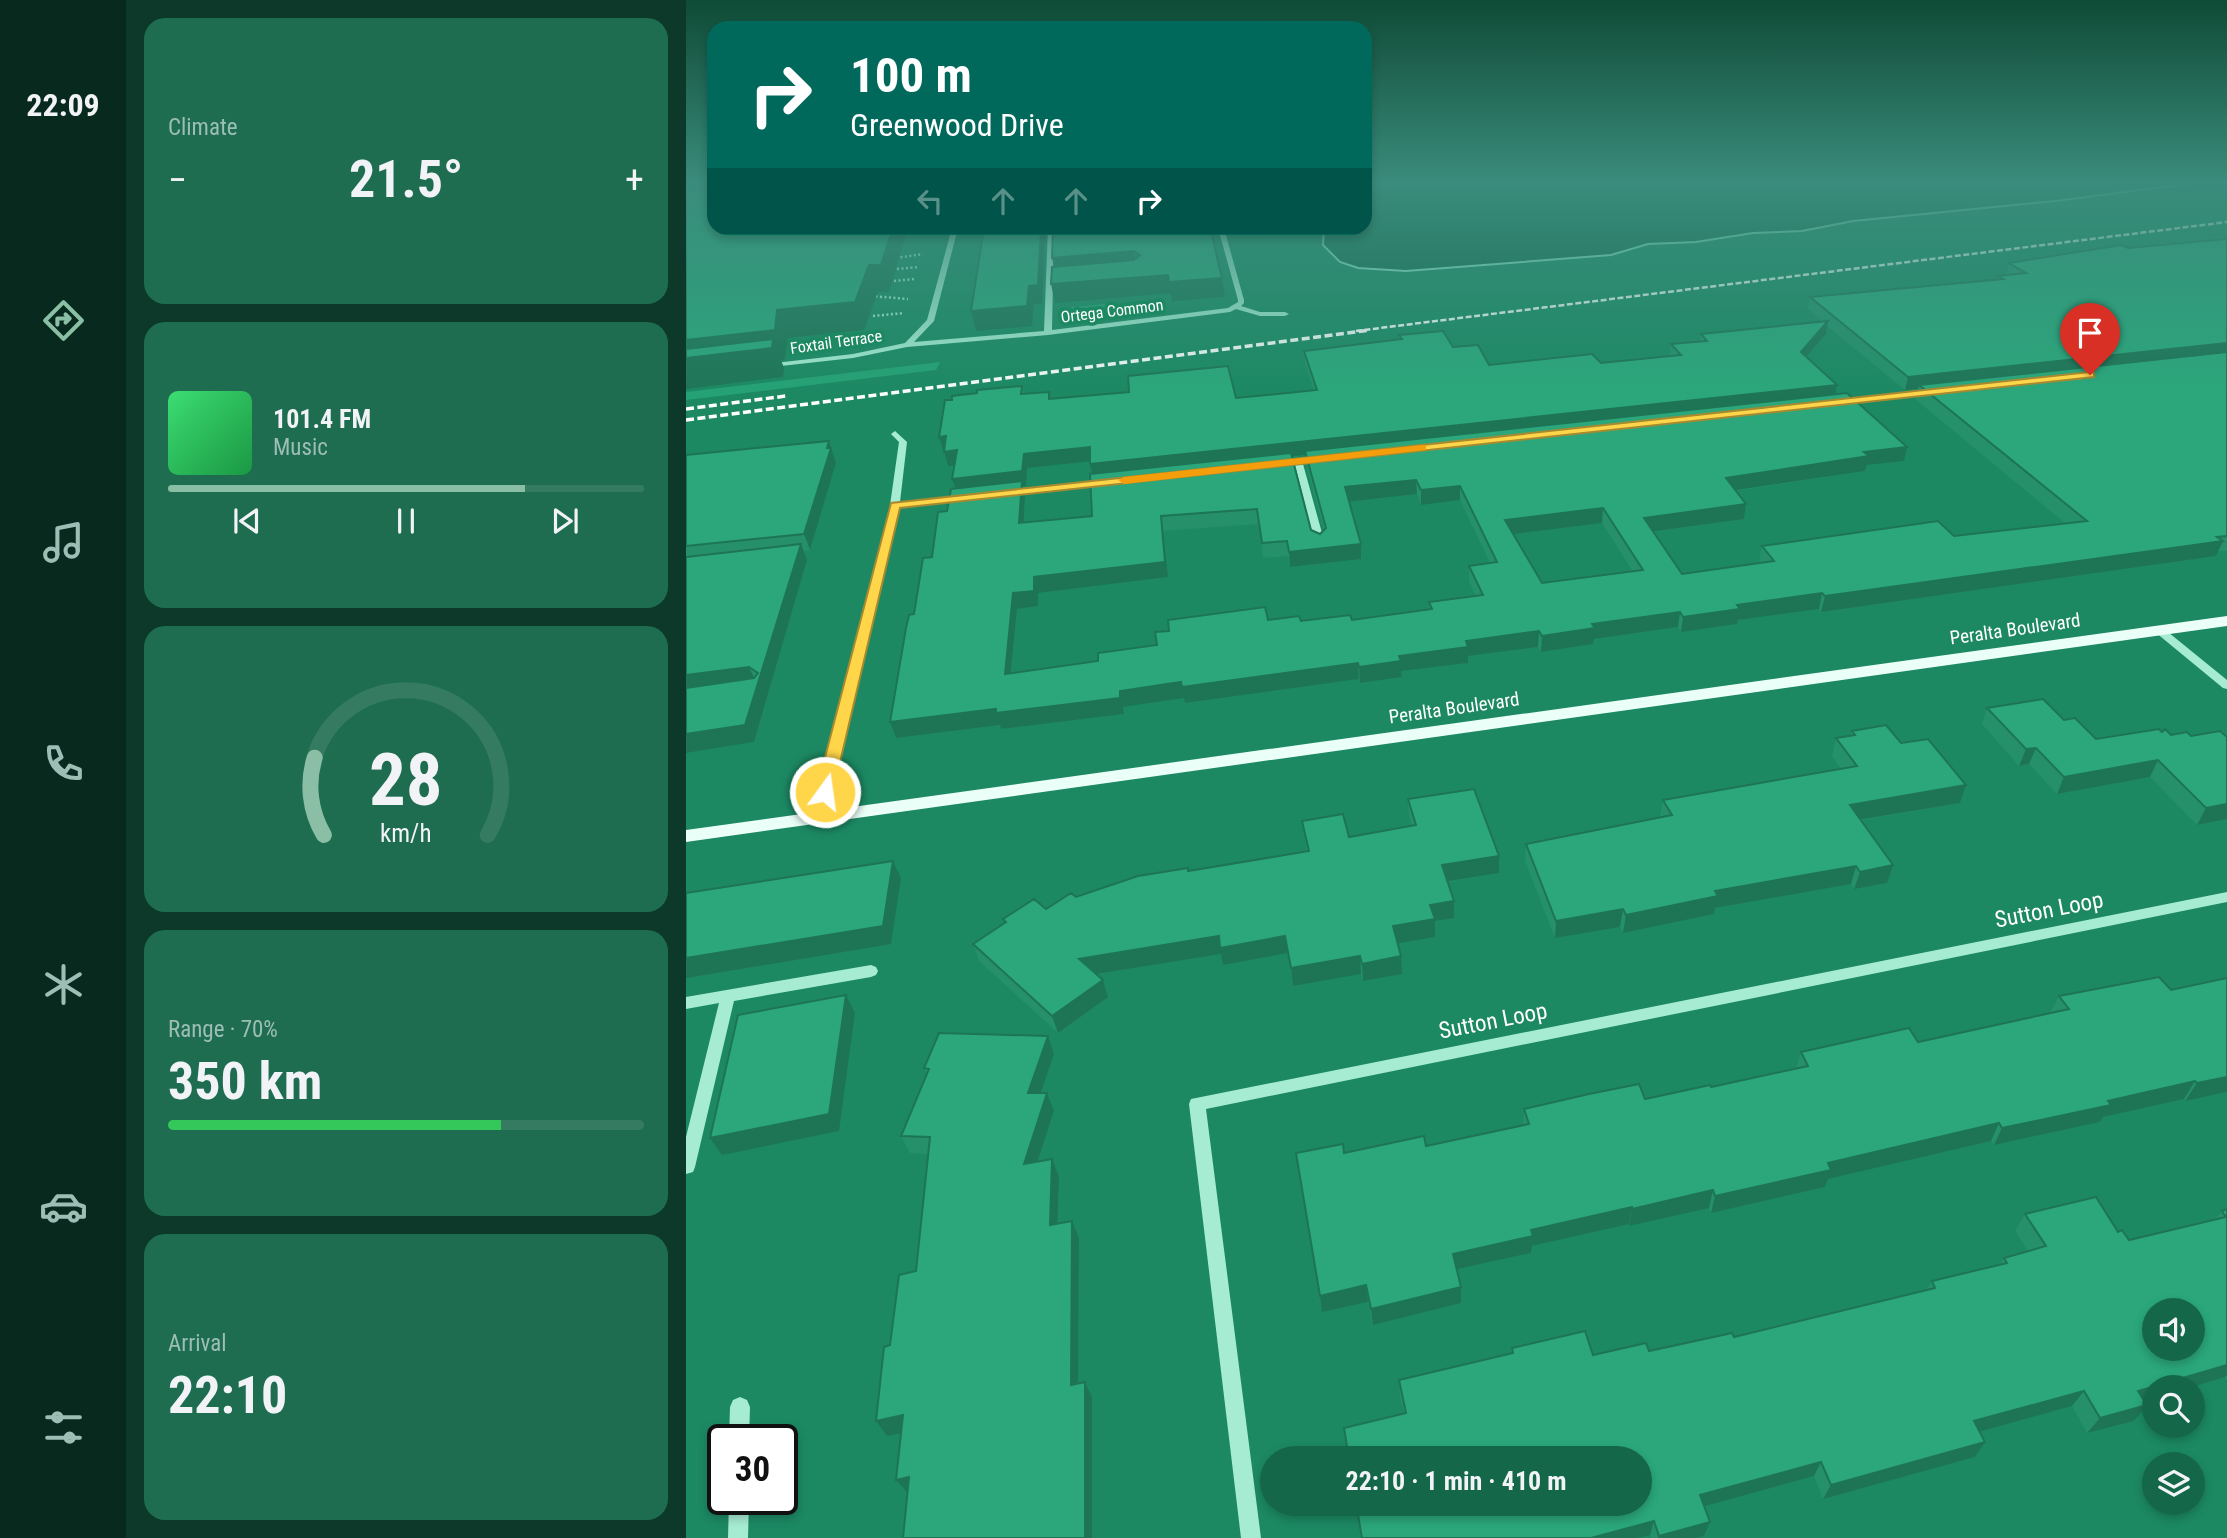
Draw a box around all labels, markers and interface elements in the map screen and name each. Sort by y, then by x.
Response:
text: 100 m [850,47,972,104]
icon: right [735,49,826,140]
text: 22:09 [26,86,100,124]
text: Greenwood Drive [850,106,1064,144]
text: Climate [168,114,238,141]
text: 21.5° [349,149,463,210]
text: − [168,158,187,202]
text: + [625,158,644,202]
icon: left [911,182,949,220]
icon: ahead [984,182,1022,220]
icon: ahead [1057,182,1095,220]
icon: right [1130,182,1168,220]
street label: Ortega Common [1060,295,1164,327]
icon: directions [39,296,88,345]
pin [2060,303,2120,375]
icon: arrive [2071,314,2109,352]
street label: Foxtail Terrace [789,326,883,358]
text: 101.4 FM [273,404,371,434]
text: Music [273,434,328,461]
icon: previous [228,502,266,540]
icon: pause [387,502,425,540]
icon: next [546,502,584,540]
icon: music [39,518,88,567]
street label: Peralta Boulevard [1948,608,2082,650]
street label: Peralta Boulevard [1387,687,1521,729]
text: 28 [369,737,443,823]
icon: phone [39,739,88,788]
position arrow [788,755,862,829]
text: km/h [380,819,432,848]
street label: Sutton Loop [1993,886,2105,934]
icon: climate [39,960,88,1009]
street label: Sutton Loop [1437,997,1549,1045]
text: Range · 70% [168,1016,278,1043]
text: 350 km [168,1051,322,1112]
icon: car [39,1182,88,1231]
map controls [2142,1298,2205,1515]
button: sound [2142,1298,2205,1361]
text: Arrival [168,1330,227,1357]
text: 22:10 [168,1365,287,1426]
button: search [2142,1375,2205,1438]
icon: filters [39,1403,88,1452]
speed limit sign: 30 [707,1424,798,1515]
button: layers [2142,1452,2205,1515]
text: 22:10 · 1 min · 410 m [1346,1466,1566,1496]

